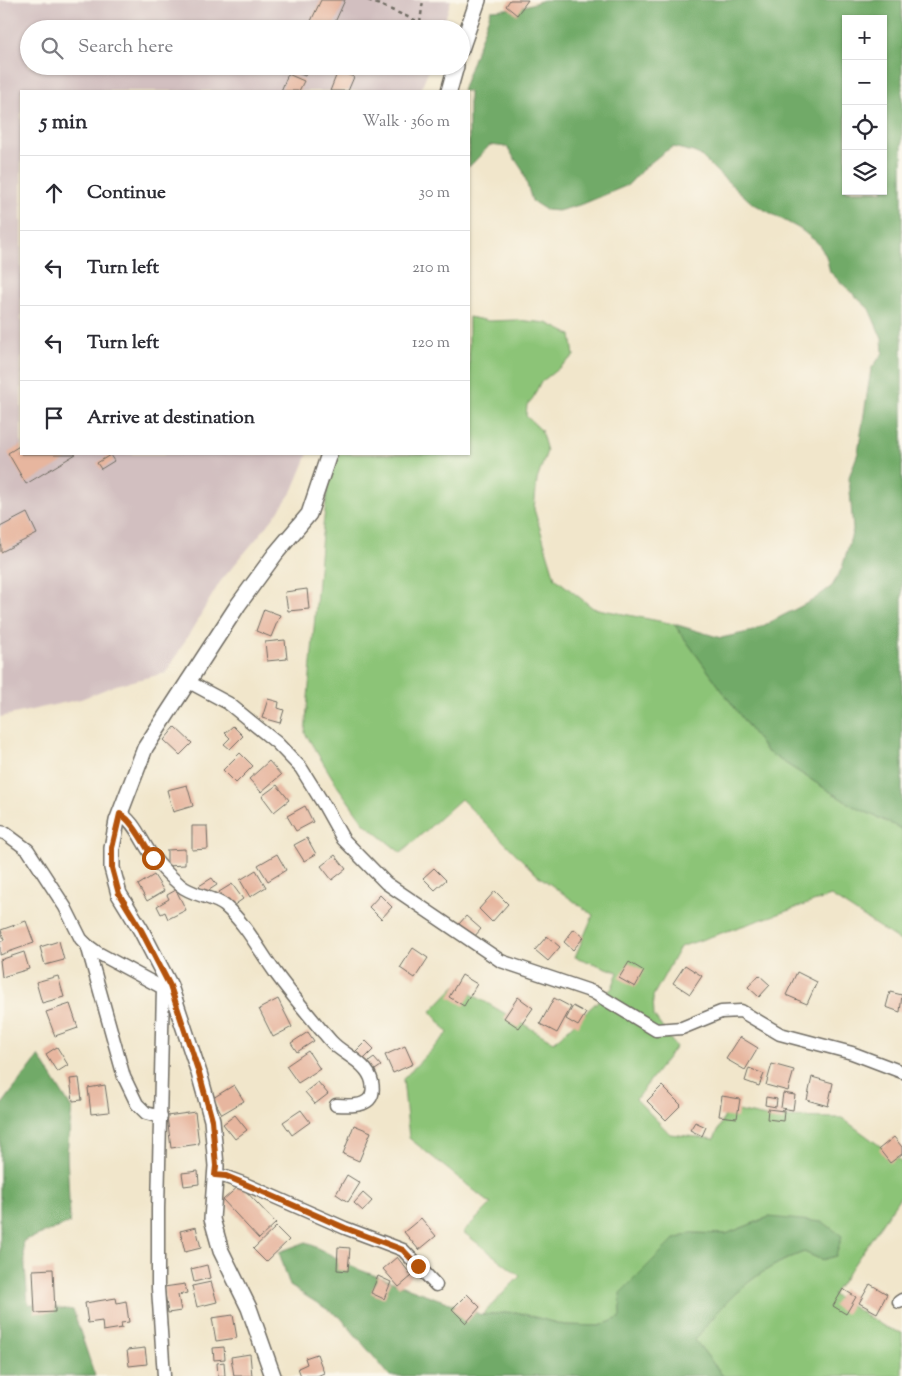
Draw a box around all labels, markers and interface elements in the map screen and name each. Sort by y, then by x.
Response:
map controls [842,15,887,195]
button: + [842,15,887,60]
search box [20,20,470,75]
icon: search [38,34,66,62]
text: Search here [78,34,173,61]
button: − [842,60,887,105]
button: locate [842,105,887,150]
text: 5 min [40,108,87,138]
text: Walk · 360 m [362,111,450,134]
button: layers [842,150,887,195]
icon: ahead [40,179,68,207]
text: Continue [87,180,166,207]
text: 30 m [419,182,450,205]
icon: left [40,254,68,282]
text: Turn left [87,255,159,282]
text: 210 m [412,257,450,280]
icon: left [40,329,68,357]
text: Turn left [87,330,159,357]
text: 120 m [412,332,450,355]
icon: arrive [40,404,68,432]
text: Arrive at destination [87,405,255,432]
route start [142,847,165,870]
route end [407,1255,430,1278]

